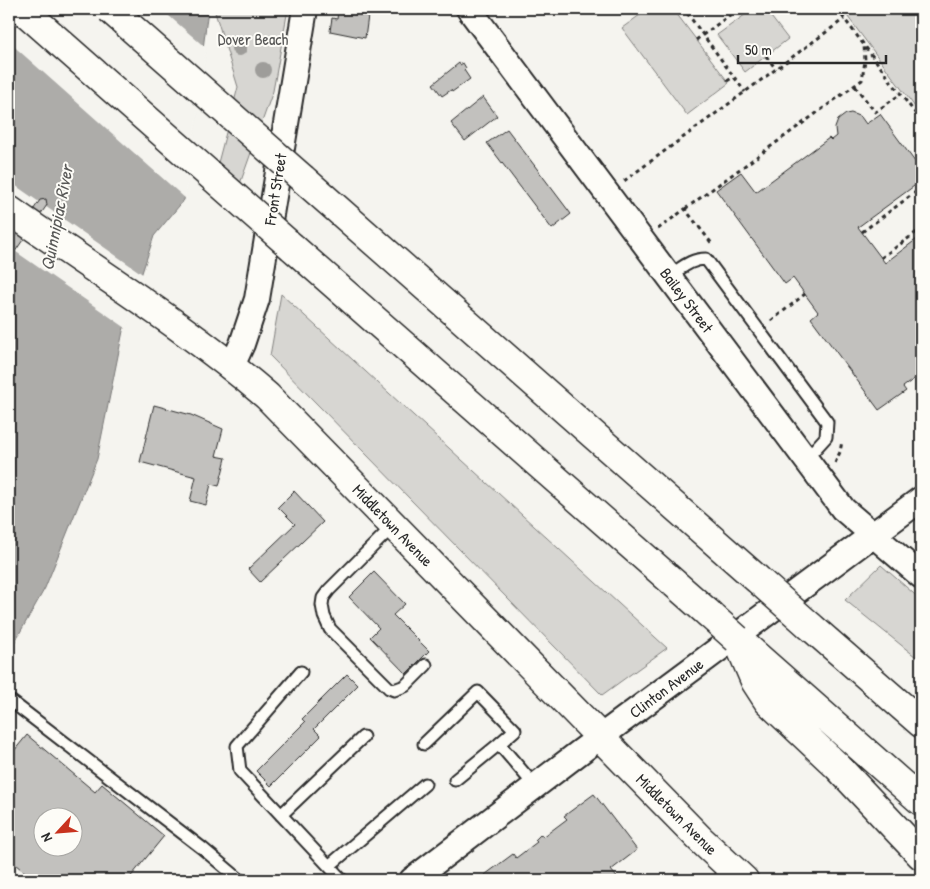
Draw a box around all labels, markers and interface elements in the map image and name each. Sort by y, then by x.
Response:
park label: Dover Beach [218,28,288,50]
scale bar [738,32,885,64]
text: 50 m [745,39,772,60]
street label: Front Street [258,151,292,227]
water label: Quinnipiac River [34,161,79,273]
street label: Bailey Street [655,263,719,337]
street label: Middletown Avenue [348,479,439,572]
street label: Clinton Avenue [625,653,708,723]
street label: Middletown Avenue [631,768,723,860]
north arrow [32,806,82,856]
text: N [35,830,56,845]

